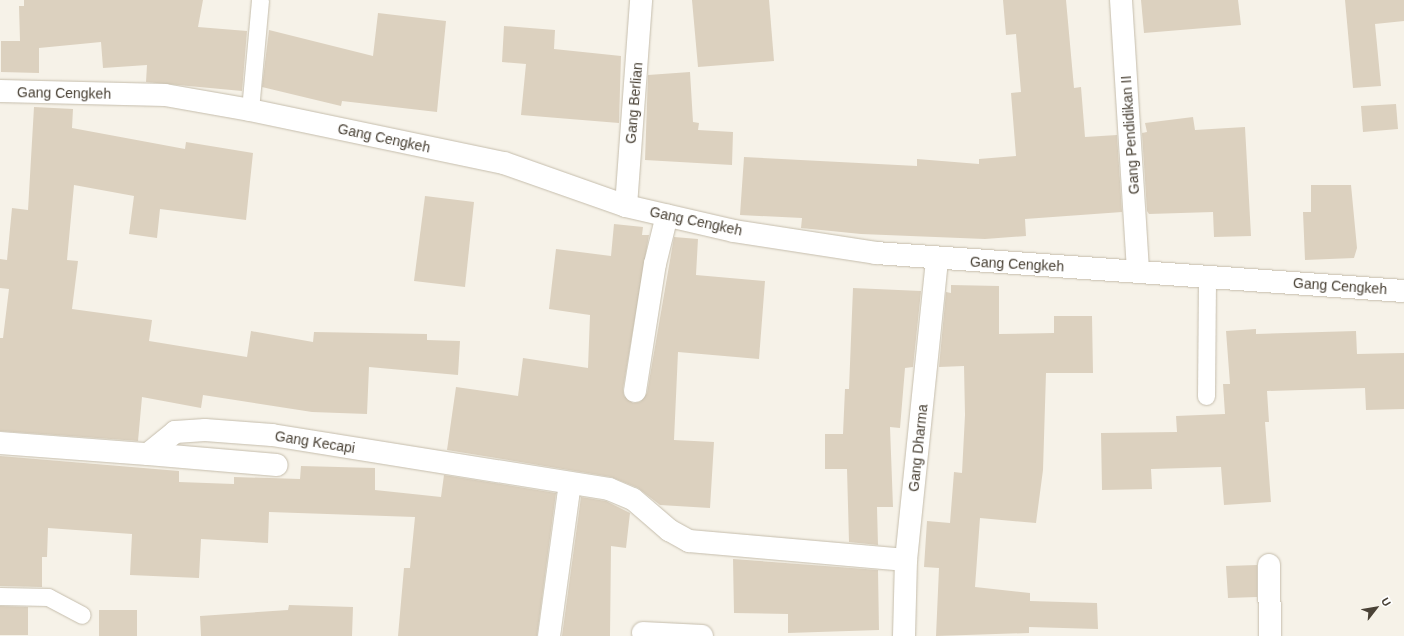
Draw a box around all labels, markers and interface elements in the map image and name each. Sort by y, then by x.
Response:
street label: Gang Berlian [622,62,646,144]
street label: Gang Pendidikan II [1117,75,1143,195]
street label: Gang Cengkeh [17,84,111,102]
street label: Gang Cengkeh [336,120,432,156]
street label: Gang Cengkeh [648,203,744,239]
street label: Gang Cengkeh [970,253,1064,275]
street label: Gang Cengkeh [1292,274,1388,298]
street label: Gang Dharma [905,403,931,493]
street label: Gang Kecapi [274,427,356,457]
north arrow [1356,588,1396,628]
text: U [1379,595,1393,608]

